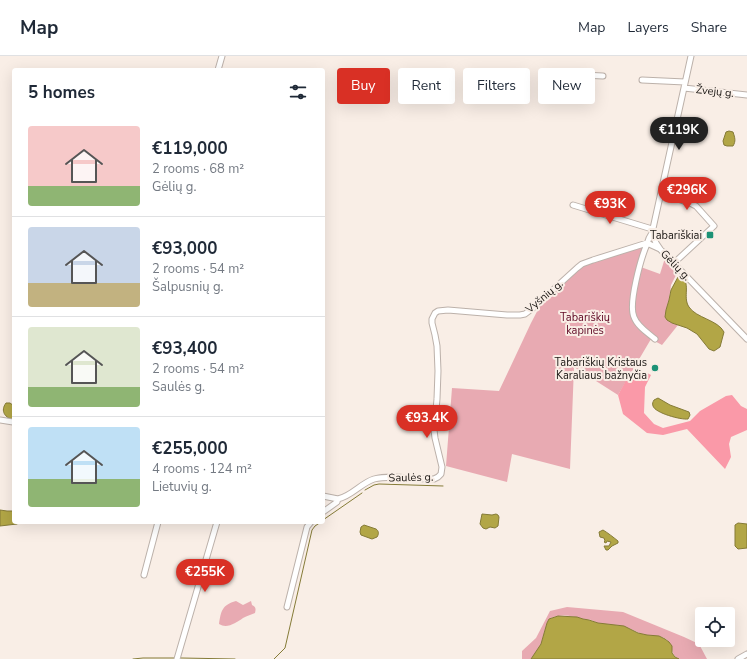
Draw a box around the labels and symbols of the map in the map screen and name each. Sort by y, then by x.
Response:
street label: Žvejų g. [695,81,735,101]
pin: €119K [651,117,707,151]
pin: €296K [659,177,715,211]
pin: €93K [586,191,634,225]
place label: Tabariškiai [650,228,702,243]
marker: Tabariškiai [705,230,715,240]
street label: Gėlių g. [657,247,694,284]
street label: Vyšnių g. [522,276,566,317]
park label: Tabariškių kapinės [560,310,610,338]
place label: Tabariškių Kristaus Karaliaus bažnyčia [555,355,647,383]
marker: Tabariškių Kristaus Karaliaus bažnyčia [650,363,660,373]
pin: €93.4K [394,405,460,439]
street label: Saulės g. [388,470,434,485]
pin: €255K [177,559,233,593]

